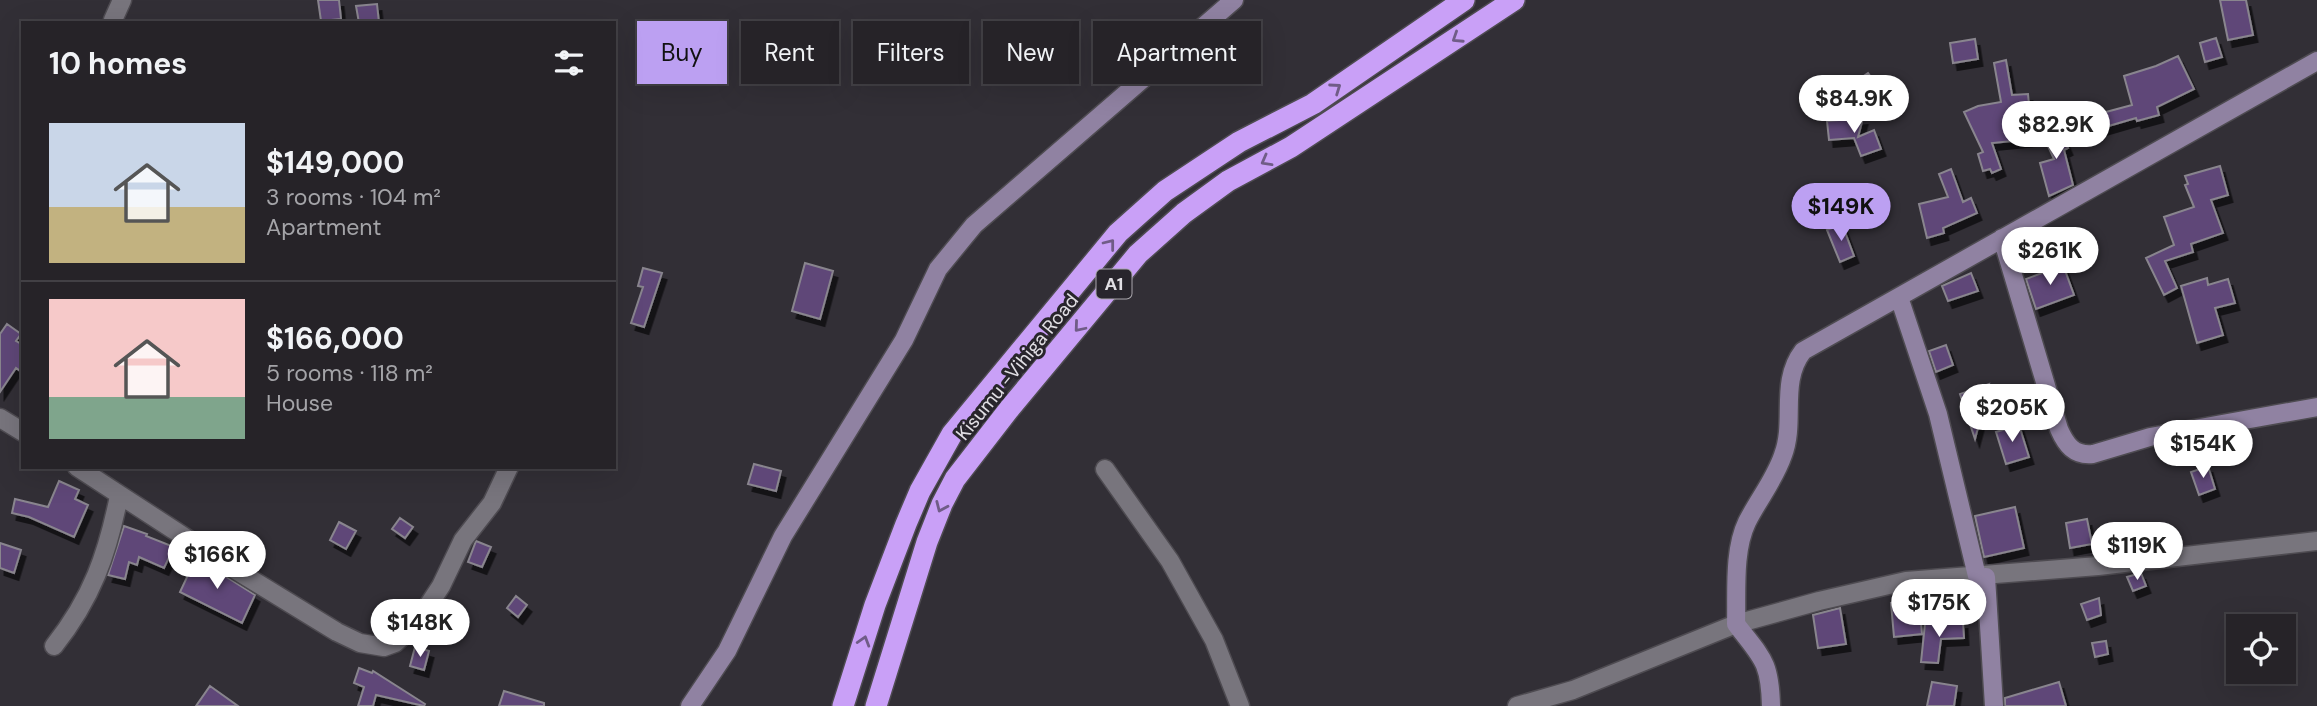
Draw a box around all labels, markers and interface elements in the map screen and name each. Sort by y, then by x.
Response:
chip: Buy [637,21,727,84]
chip: Rent [741,21,839,84]
chip: Filters [853,21,969,84]
chip: New [983,21,1079,84]
chip: Apartment [1093,21,1261,84]
one-way arrow [1451,29,1464,42]
text: 10 homes [49,44,187,83]
icon: filters [550,44,588,82]
pin: $84.9K [1797,76,1911,135]
text: $84.9K [1815,83,1893,113]
one-way arrow [1328,84,1341,96]
pin: $82.9K [1999,102,2113,161]
text: $82.9K [2018,109,2094,139]
text: $149,000 [266,143,404,182]
icon: home [105,151,189,235]
one-way arrow [1260,153,1273,166]
text: 3 rooms · 104 m² [266,182,441,212]
pin: $149K [1792,184,1890,243]
text: $149K [1808,191,1874,221]
text: Apartment [266,212,381,242]
pin: $261K [2001,228,2099,287]
text: $261K [2017,235,2083,265]
one-way arrow [1101,240,1114,252]
road number: A1 [1096,270,1132,298]
street label: Kisumu -Vihiga Road [950,289,1084,445]
one-way arrow [1075,318,1087,331]
text: $166,000 [266,319,404,358]
icon: home [105,327,189,411]
text: 5 rooms · 118 m² [266,358,433,388]
pin: $205K [1963,384,2061,444]
text: House [266,388,333,418]
text: $205K [1976,392,2048,422]
pin: $154K [2154,420,2252,480]
text: $154K [2170,428,2236,458]
one-way arrow [935,500,949,512]
pin: $119K [2088,522,2186,582]
text: $119K [2107,530,2167,560]
pin: $166K [168,532,266,591]
text: $166K [184,539,250,569]
pin: $175K [1890,580,1988,639]
text: $175K [1907,587,1971,617]
pin: $148K [371,600,469,659]
text: $148K [387,607,453,637]
map controls [2226,614,2296,684]
button: locate [2226,614,2296,684]
one-way arrow [856,635,871,647]

